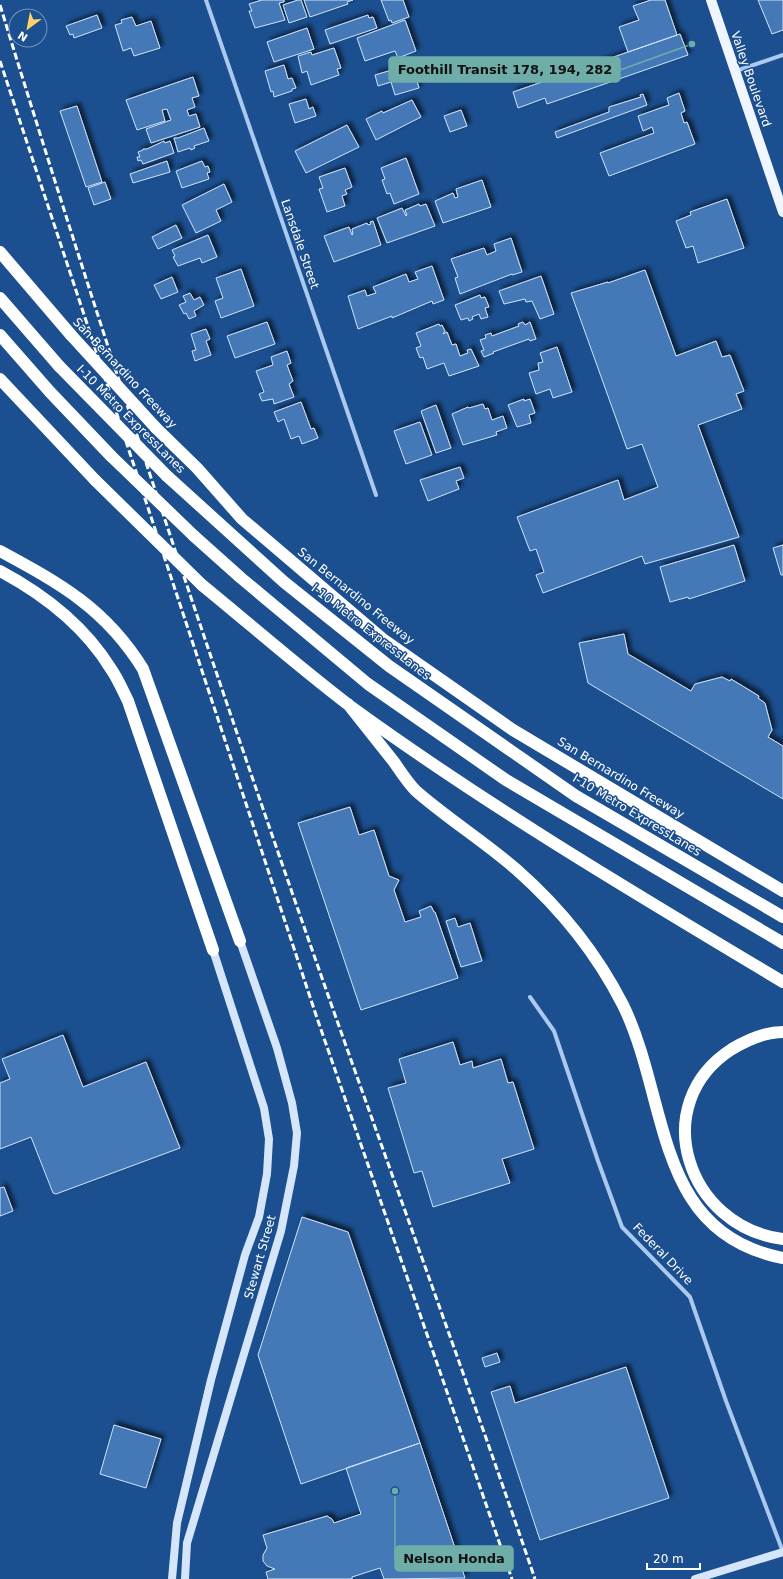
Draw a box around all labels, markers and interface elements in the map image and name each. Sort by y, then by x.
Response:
north arrow [8,8,48,48]
text: N [16,28,30,44]
street label: Valley Boulevard [728,29,774,129]
callout: Foothill Transit 178, 194, 282 [389,57,620,82]
text: Foothill Transit 178, 194, 282 [398,62,612,77]
street label: Lansdale Street [278,197,322,291]
street label: San Bernardino Freeway [70,315,180,431]
street label: I-10 Metro ExpressLanes [74,362,188,476]
street label: San Bernardino Freeway [295,545,417,647]
street label: I-10 Metro ExpressLanes [309,581,433,683]
street label: San Bernardino Freeway [555,734,687,822]
street label: I-10 Metro ExpressLanes [570,771,704,859]
street label: Stewart Street [241,1213,279,1301]
street label: Federal Drive [630,1220,696,1288]
scale bar [647,1545,700,1571]
callout: Nelson Honda [395,1546,513,1571]
text: Nelson Honda [403,1551,505,1566]
text: 20 m [653,1552,684,1566]

